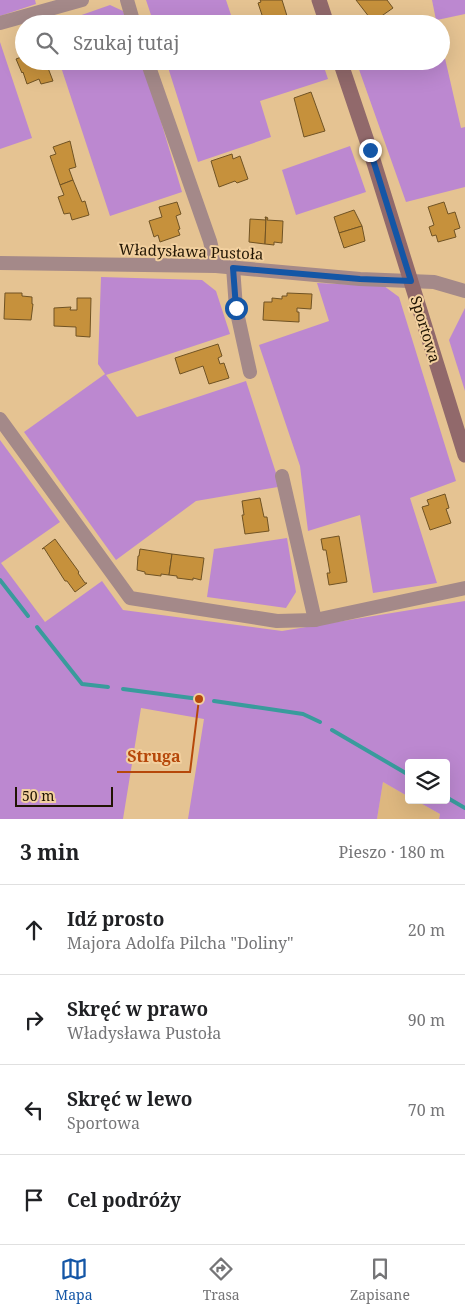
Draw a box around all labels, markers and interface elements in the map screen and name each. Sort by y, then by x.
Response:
search box [15,15,450,70]
icon: search [33,29,61,57]
text: Szukaj tutaj [73,30,179,56]
route end [359,139,382,162]
street label: Władysława Pustoła [118,238,264,264]
street label: Sportowa [406,293,446,365]
route start [225,297,248,320]
callout: Struga [117,741,190,772]
text: Struga [127,745,181,767]
map controls [405,759,450,804]
button: layers [405,759,450,804]
scale bar [15,784,112,807]
text: 50 m [22,786,55,805]
text: 3 min [20,838,79,866]
text: Pieszo · 180 m [339,841,445,863]
text: Idź prosto [67,906,164,932]
icon: ahead [20,916,48,944]
text: 20 m [408,919,445,941]
text: Majora Adolfa Pilcha "Doliny" [67,932,293,954]
text: Skręć w prawo [67,996,208,1022]
icon: right [20,1006,48,1034]
text: 90 m [408,1009,445,1031]
text: Władysława Pustoła [67,1022,221,1044]
text: Skręć w lewo [67,1086,193,1112]
icon: left [20,1096,48,1124]
text: 70 m [408,1099,445,1121]
text: Sportowa [67,1112,140,1134]
icon: arrive [20,1186,48,1214]
text: Cel podróży [67,1187,181,1213]
tab: Mapa [55,1255,93,1304]
tab: Trasa [203,1255,240,1304]
tab: Zapisane [350,1255,410,1304]

